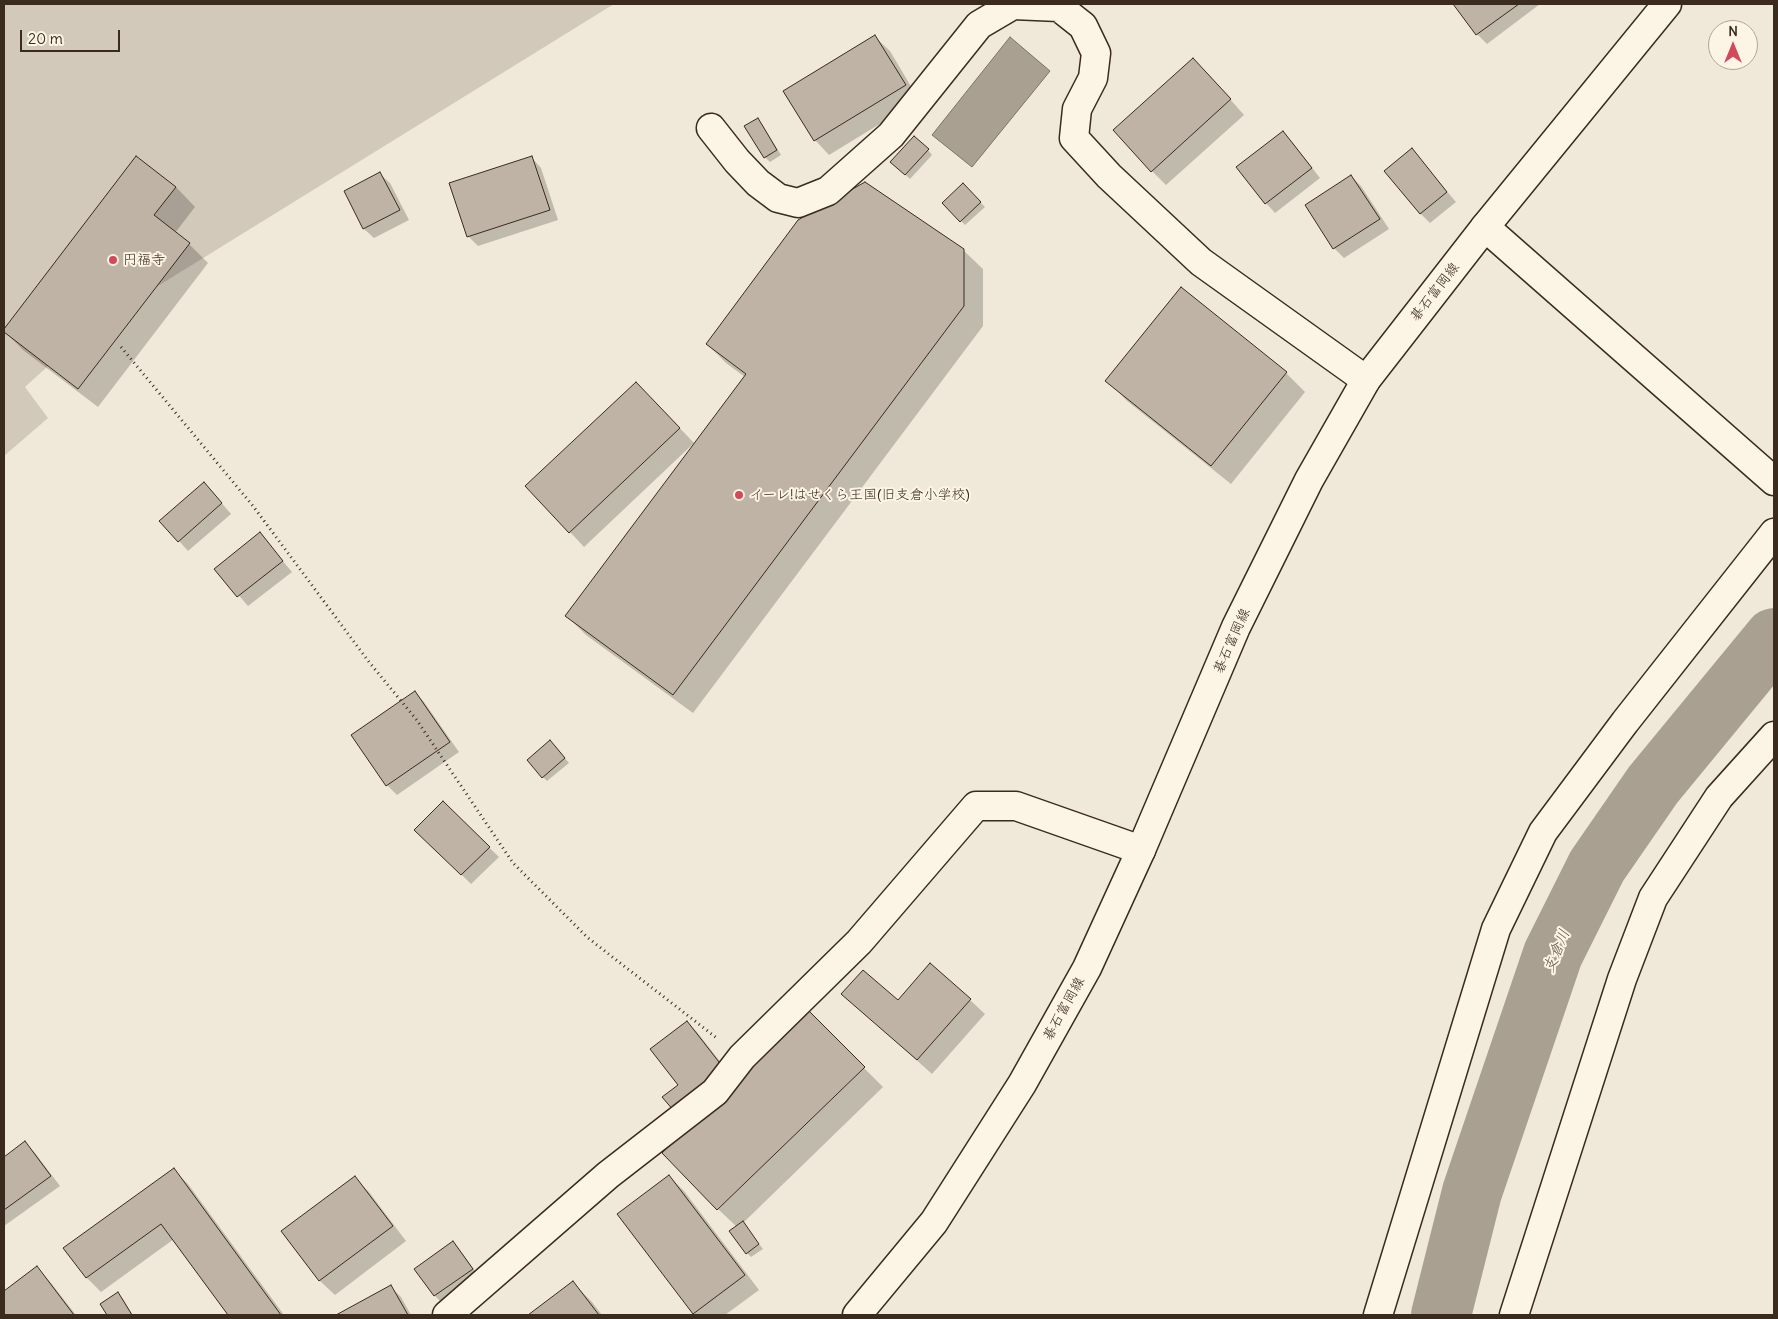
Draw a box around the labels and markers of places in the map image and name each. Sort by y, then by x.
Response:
place label: 円福寺 [123,252,165,268]
marker: 円福寺 [107,254,119,266]
place label: イーレ!はせくら王国(旧支倉小学校) [749,487,970,503]
marker: イーレ!はせくら王国(旧支倉小学校) [733,489,745,501]

